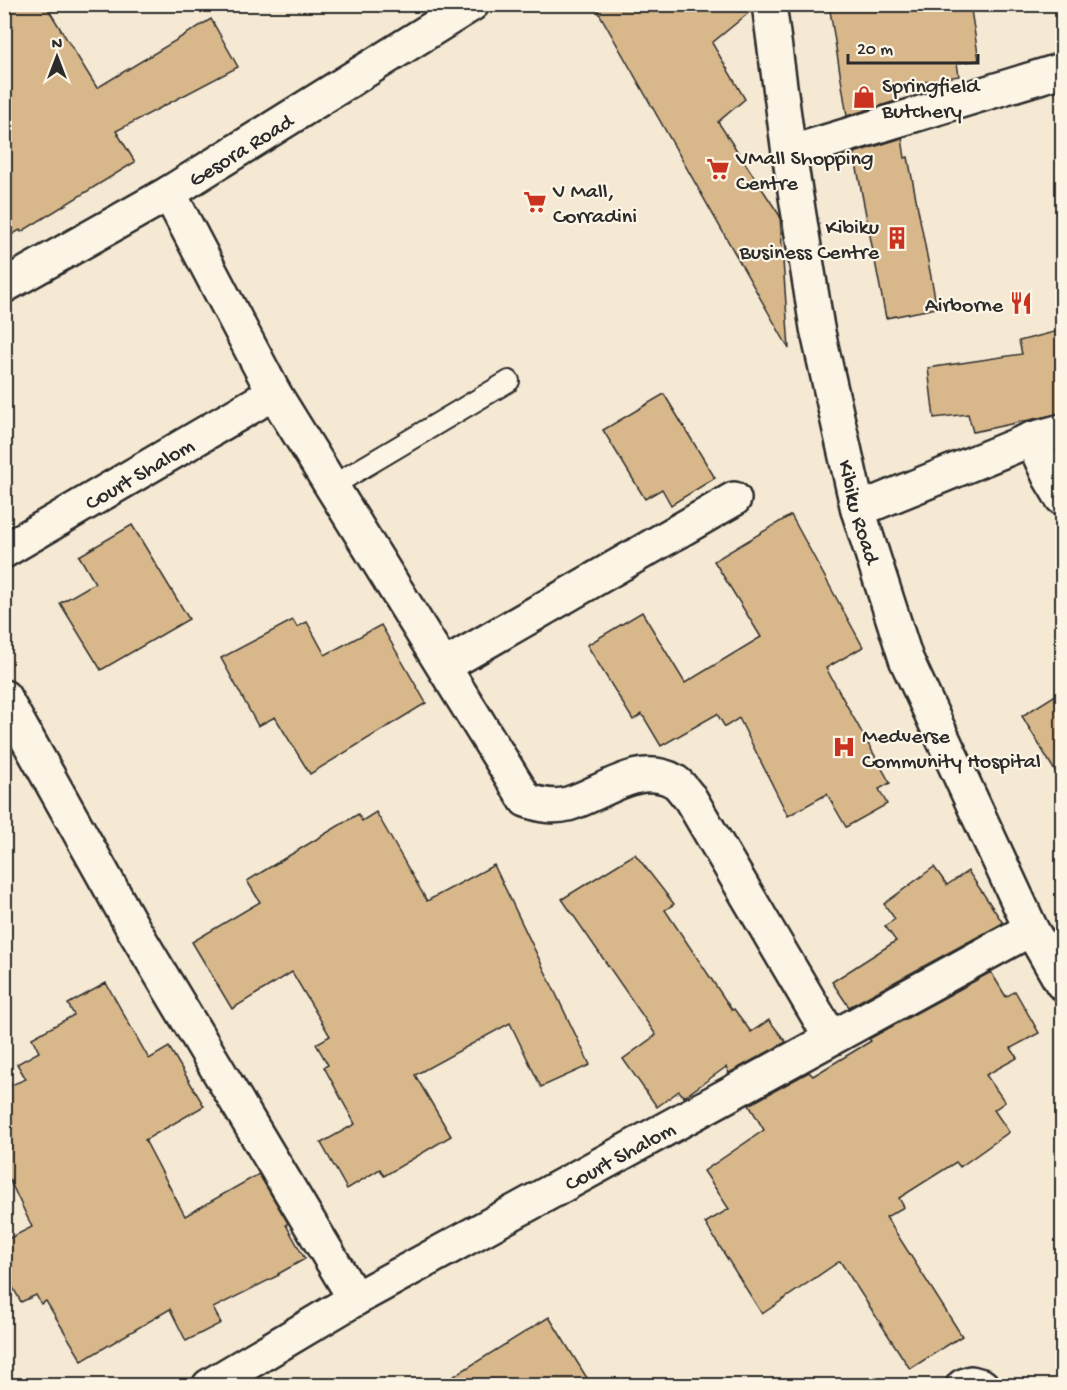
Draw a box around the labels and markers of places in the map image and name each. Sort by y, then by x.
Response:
place label: Springfield Butchery [881,75,981,126]
shop icon: Springfield Butchery [851,84,877,110]
place label: VMall Shopping Centre [735,147,873,198]
supermarket icon: VMall Shopping Centre [705,156,731,182]
place label: V Mall, Corradini [552,180,637,231]
supermarket icon: V Mall, Corradini [522,189,548,215]
place label: Kibiku Business Centre [738,216,880,267]
building icon: Kibiku Business Centre [884,225,910,251]
restaurant icon: Airborne [1008,290,1034,316]
place label: Airborne [925,294,1004,320]
place label: Medverse Community Hospital [862,725,1041,776]
hospital icon: Medverse Community Hospital [831,734,857,760]

